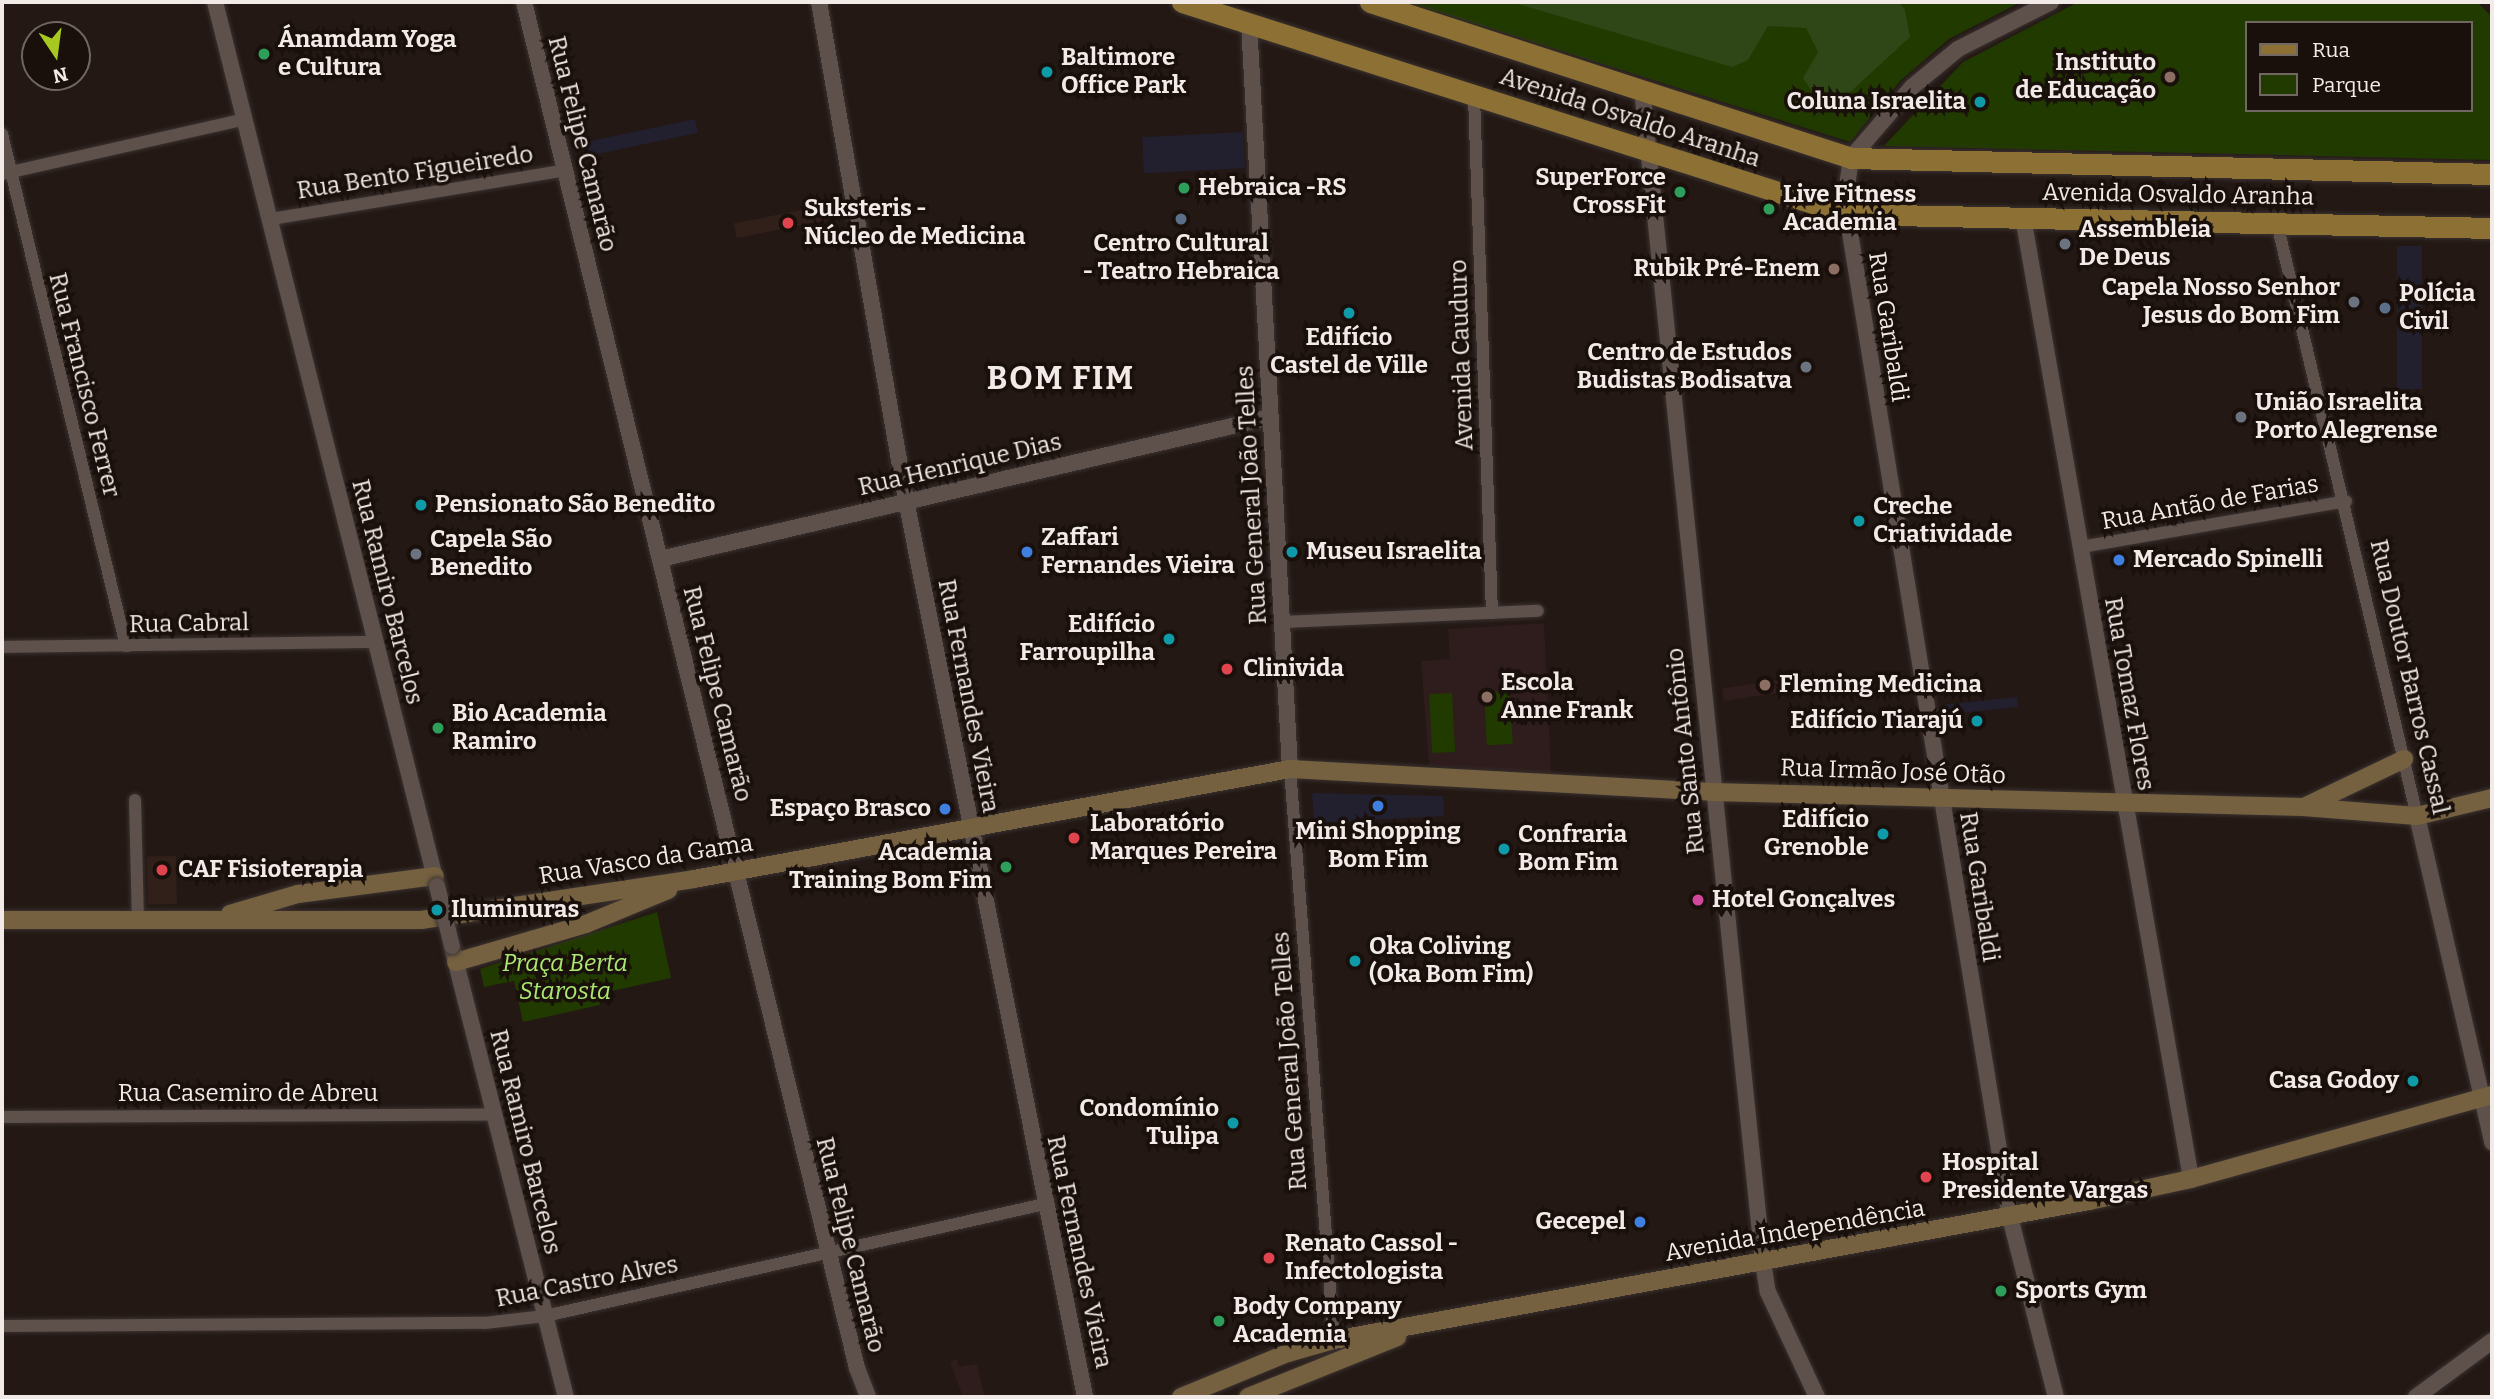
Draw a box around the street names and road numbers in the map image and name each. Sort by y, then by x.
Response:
street label: Rua Felipe Camarão [541,33,623,255]
street label: Avenida Osvaldo Aranha [1496,62,1764,174]
street label: Rua Bento Figueiredo [295,140,535,206]
street label: Avenida Osvaldo Aranha [2042,178,2314,212]
street label: Rua Garibaldi [1862,250,1914,404]
street label: Avenida Cauduro [1444,259,1480,451]
street label: Rua Francisco Ferrer [42,270,126,500]
street label: Rua General João Telles [1231,365,1273,625]
street label: Rua Henrique Dias [856,428,1064,502]
street label: Rua Antão de Farias [2099,470,2321,536]
street label: Rua Ramiro Barcelos [345,477,429,707]
street label: Rua Doutor Barros Cassal [2363,537,2455,817]
street label: Rua Fernandes Vieira [931,577,1005,815]
street label: Rua Felipe Camarão [676,583,758,805]
street label: Rua Tomaz Flores [2098,595,2160,793]
street label: Rua Cabral [129,609,249,639]
street label: Rua Santo Antônio [1661,646,1711,856]
street label: Rua Irmão José Otão [1780,754,2006,790]
street label: Rua Garibaldi [1953,810,2005,964]
street label: Rua Vasco da Gama [537,829,755,891]
street label: Rua General João Telles [1267,931,1313,1191]
street label: Rua Ramiro Barcelos [483,1027,567,1257]
street label: Rua Casemiro de Abreu [118,1080,378,1108]
street label: Rua Fernandes Vieira [1040,1133,1118,1371]
street label: Rua Felipe Camarão [809,1134,891,1356]
street label: Avenida Independência [1663,1194,1927,1268]
street label: Rua Castro Alves [493,1250,681,1314]

